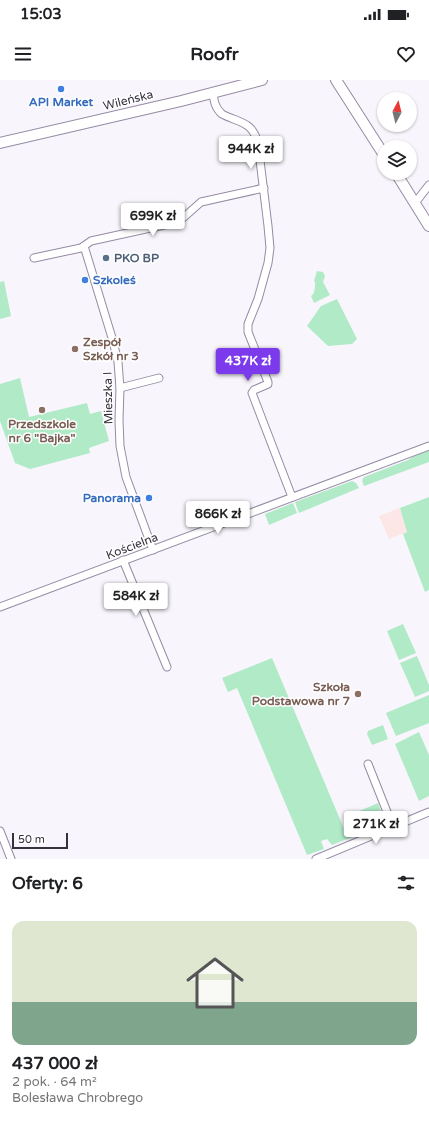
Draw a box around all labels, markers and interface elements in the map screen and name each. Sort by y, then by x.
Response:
text: 15:03 [20,5,62,23]
icon: menu [12,43,34,65]
text: Roofr [190,43,239,65]
icon: heart [395,43,417,65]
marker: API Market [56,84,66,94]
street label: Wileńska [102,87,154,113]
north arrow [377,92,417,132]
map controls [377,92,417,180]
place label: API Market [29,95,94,109]
pin: 944K zł [214,136,288,170]
button: layers [377,140,417,180]
text: 944K zł [228,141,274,157]
pin: 699K zł [116,203,190,237]
text: 699K zł [130,208,176,224]
place label: PKO BP [114,251,159,265]
marker: PKO BP [101,253,111,263]
place label: Szkoleś [93,273,136,287]
marker: Szkoleś [80,275,90,285]
place label: Zespół Szkół nr 3 [83,335,139,363]
marker: Zespół Szkół nr 3 [70,344,80,354]
pin: 437K zł [211,348,285,382]
text: 437K zł [225,353,271,369]
street label: Mieszka I [101,372,115,424]
marker: Przedszkole nr 6 "Bajka" [37,405,47,415]
place label: Przedszkole nr 6 "Bajka" [8,417,76,446]
place label: Panorama [83,491,141,505]
marker: Panorama [144,493,154,503]
pin: 866K zł [181,501,255,535]
text: 866K zł [195,506,241,522]
street label: Kościelna [104,530,160,562]
pin: 584K zł [99,583,173,617]
text: 584K zł [113,588,159,604]
place label: Szkoła Podstawowa nr 7 [252,680,350,708]
marker: Szkoła Podstawowa nr 7 [353,689,363,699]
pin: 271K zł [339,811,413,845]
text: 271K zł [353,816,399,832]
scale bar [12,831,68,850]
text: 50 m [18,833,45,846]
icon: filters [395,872,417,894]
text: Oferty: 6 [12,873,83,894]
icon: home [179,947,251,1019]
text: 437 000 zł [12,1053,98,1074]
text: 2 pok. · 64 m² [12,1074,97,1090]
text: Bolesława Chrobrego [12,1090,143,1106]

